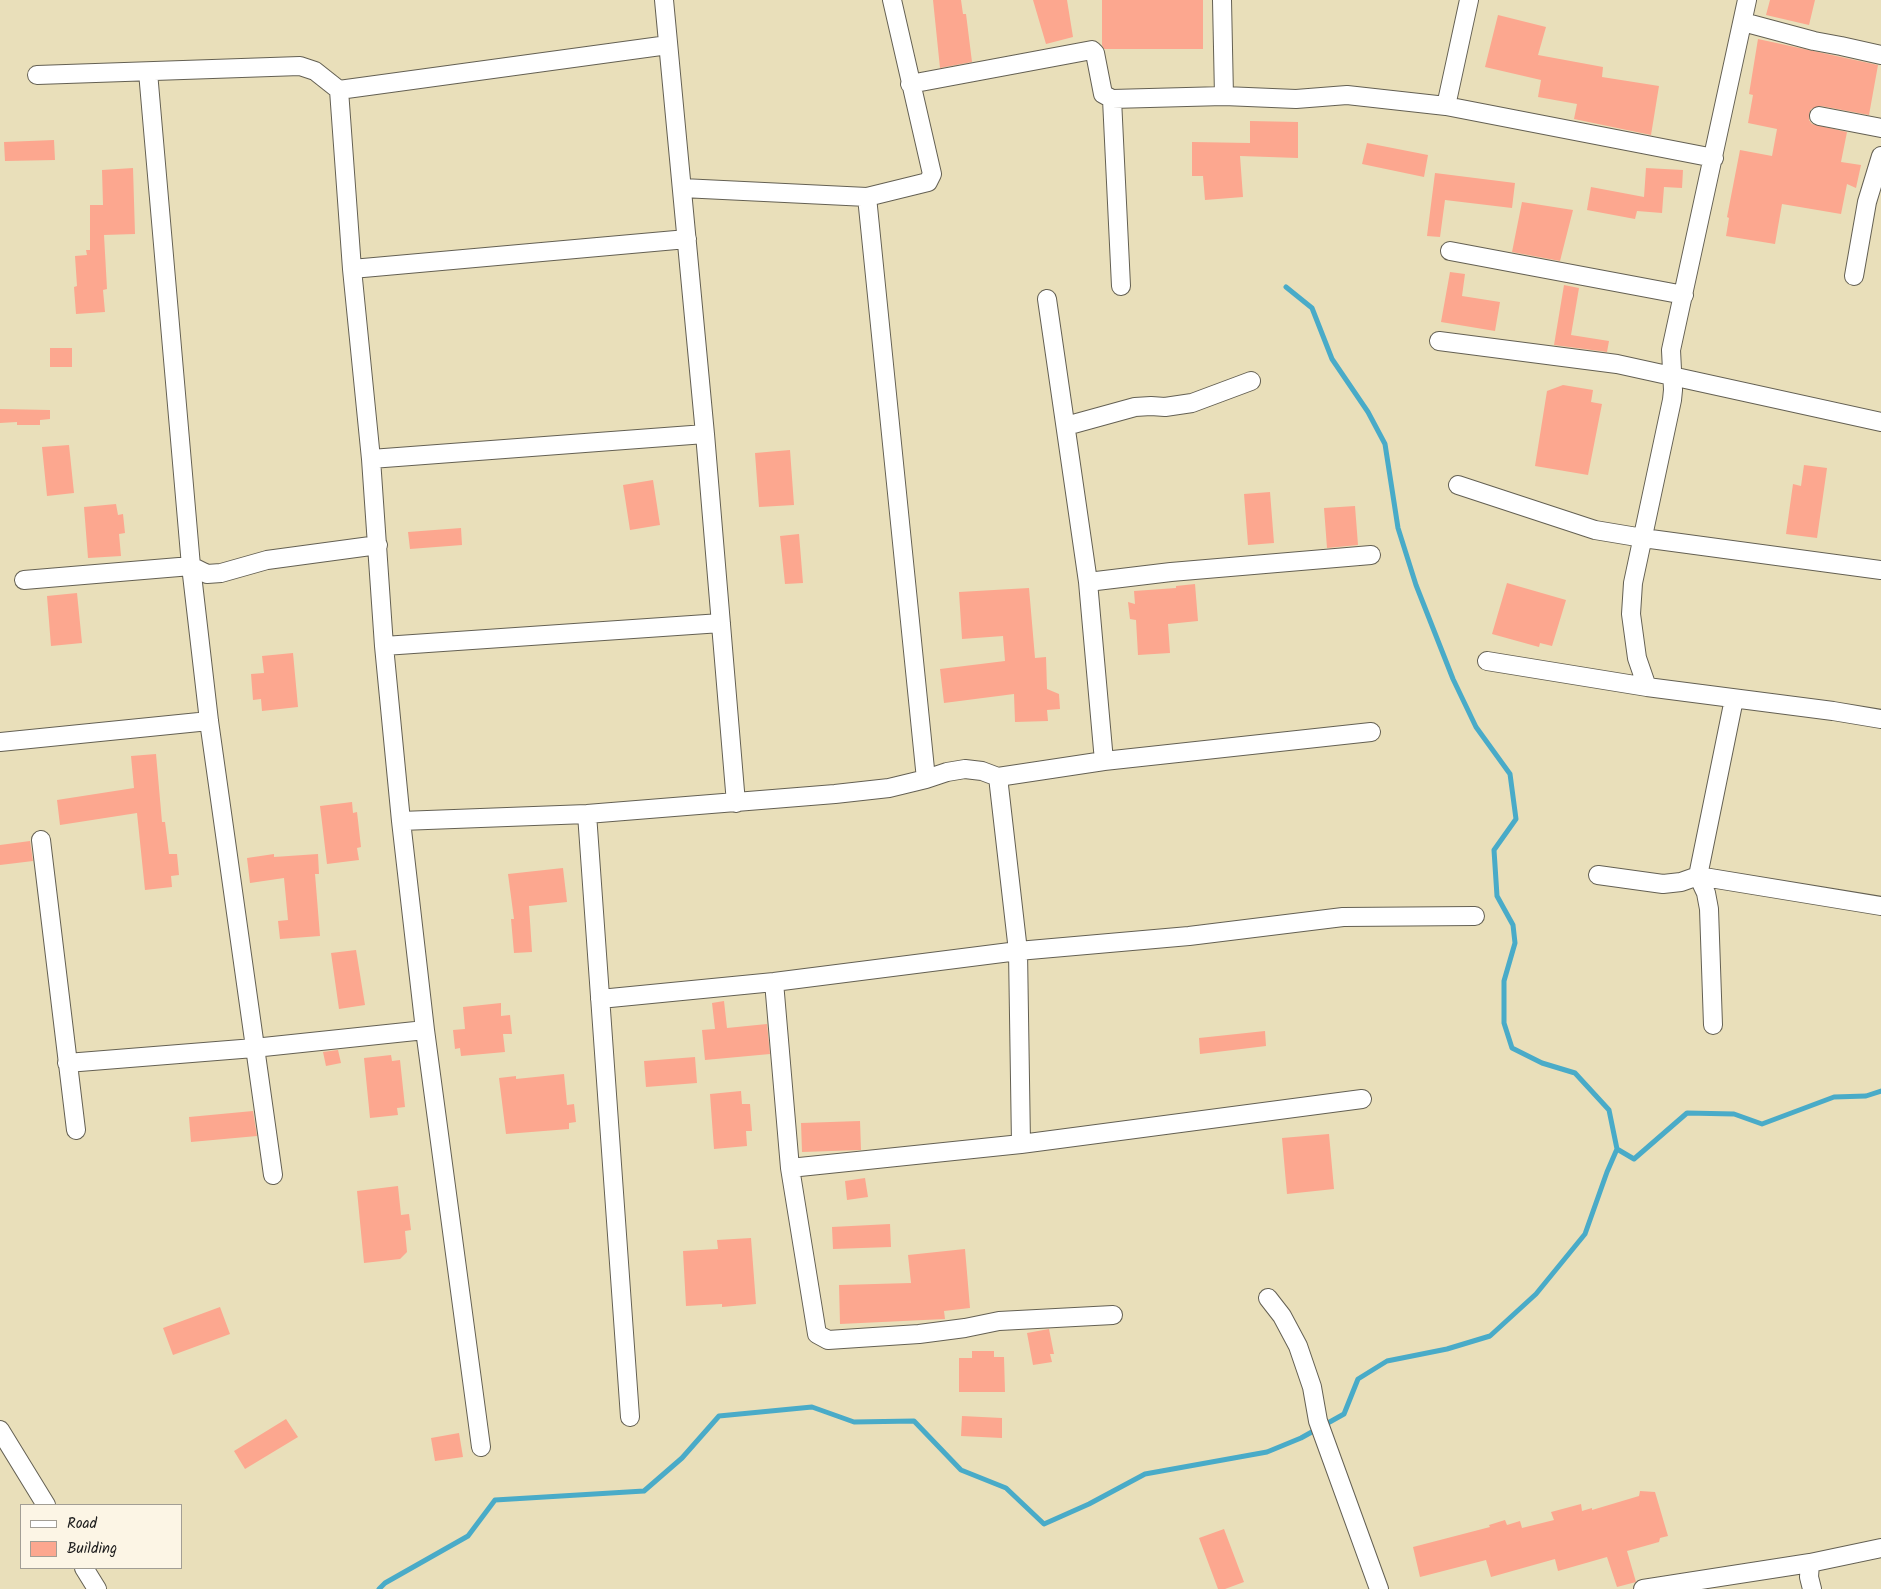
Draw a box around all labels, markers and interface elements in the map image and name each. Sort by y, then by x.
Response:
legend [20,1504,182,1569]
text: Road [67,1512,97,1536]
text: Building [67,1537,117,1561]

